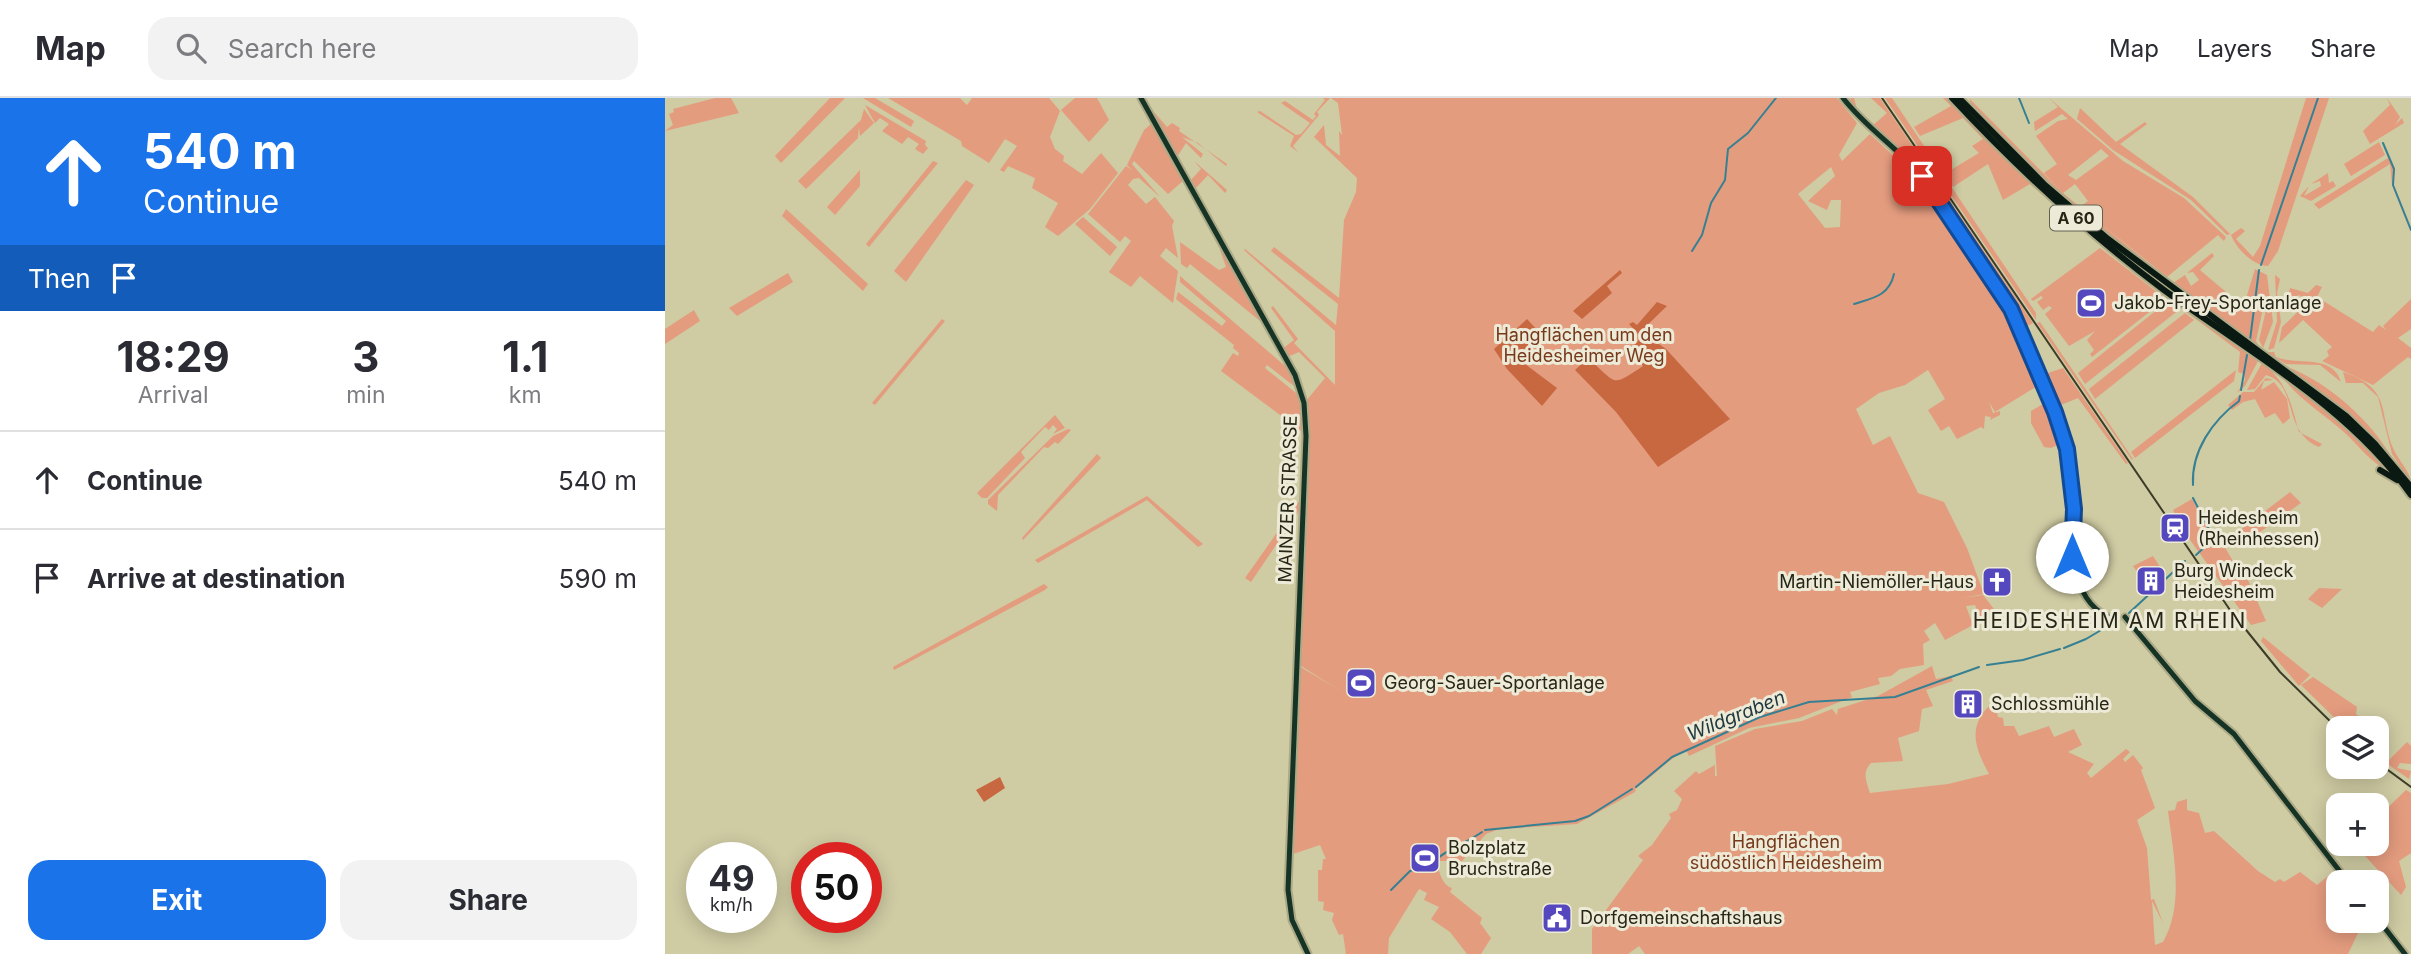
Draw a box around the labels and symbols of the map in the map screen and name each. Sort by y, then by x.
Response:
pin [1892,146,1952,206]
road number: A 60 [2050,206,2102,230]
sports icon: Jakob-Frey-Sportanlage [2074,286,2108,320]
place label: Jakob-Frey-Sportanlage [2114,292,2322,313]
park label: Hangflächen um den Heidesheimer Weg [1495,324,1673,366]
street label: MAINZER STRASSE [1274,415,1301,583]
place label: Heidesheim (Rheinhessen) [2198,507,2320,549]
station icon: Heidesheim (Rheinhessen) [2158,511,2192,545]
position arrow [2035,520,2109,594]
place label: Burg Windeck Heidesheim [2174,560,2294,602]
building icon: Burg Windeck Heidesheim [2134,564,2168,598]
church icon: Martin-Niemöller-Haus [1980,565,2014,599]
place label: Martin-Niemöller-Haus [1779,571,1974,592]
district label: HEIDESHEIM AM RHEIN [1973,608,2247,633]
sports icon: Georg-Sauer-Sportanlage [1344,666,1378,700]
place label: Georg-Sauer-Sportanlage [1384,672,1605,693]
water label: Wildgraben [1684,685,1789,746]
building icon: Schlossmühle [1951,687,1985,721]
place label: Schlossmühle [1991,693,2110,714]
park label: Hangflächen südöstlich Heidesheim [1690,831,1882,873]
place label: Bolzplatz Bruchstraße [1448,837,1552,879]
sports icon: Bolzplatz Bruchstraße [1408,841,1442,875]
speed limit sign: 50 [791,842,882,933]
public building icon: Dorfgemeinschaftshaus [1540,901,1574,935]
place label: Dorfgemeinschaftshaus [1580,907,1782,928]

